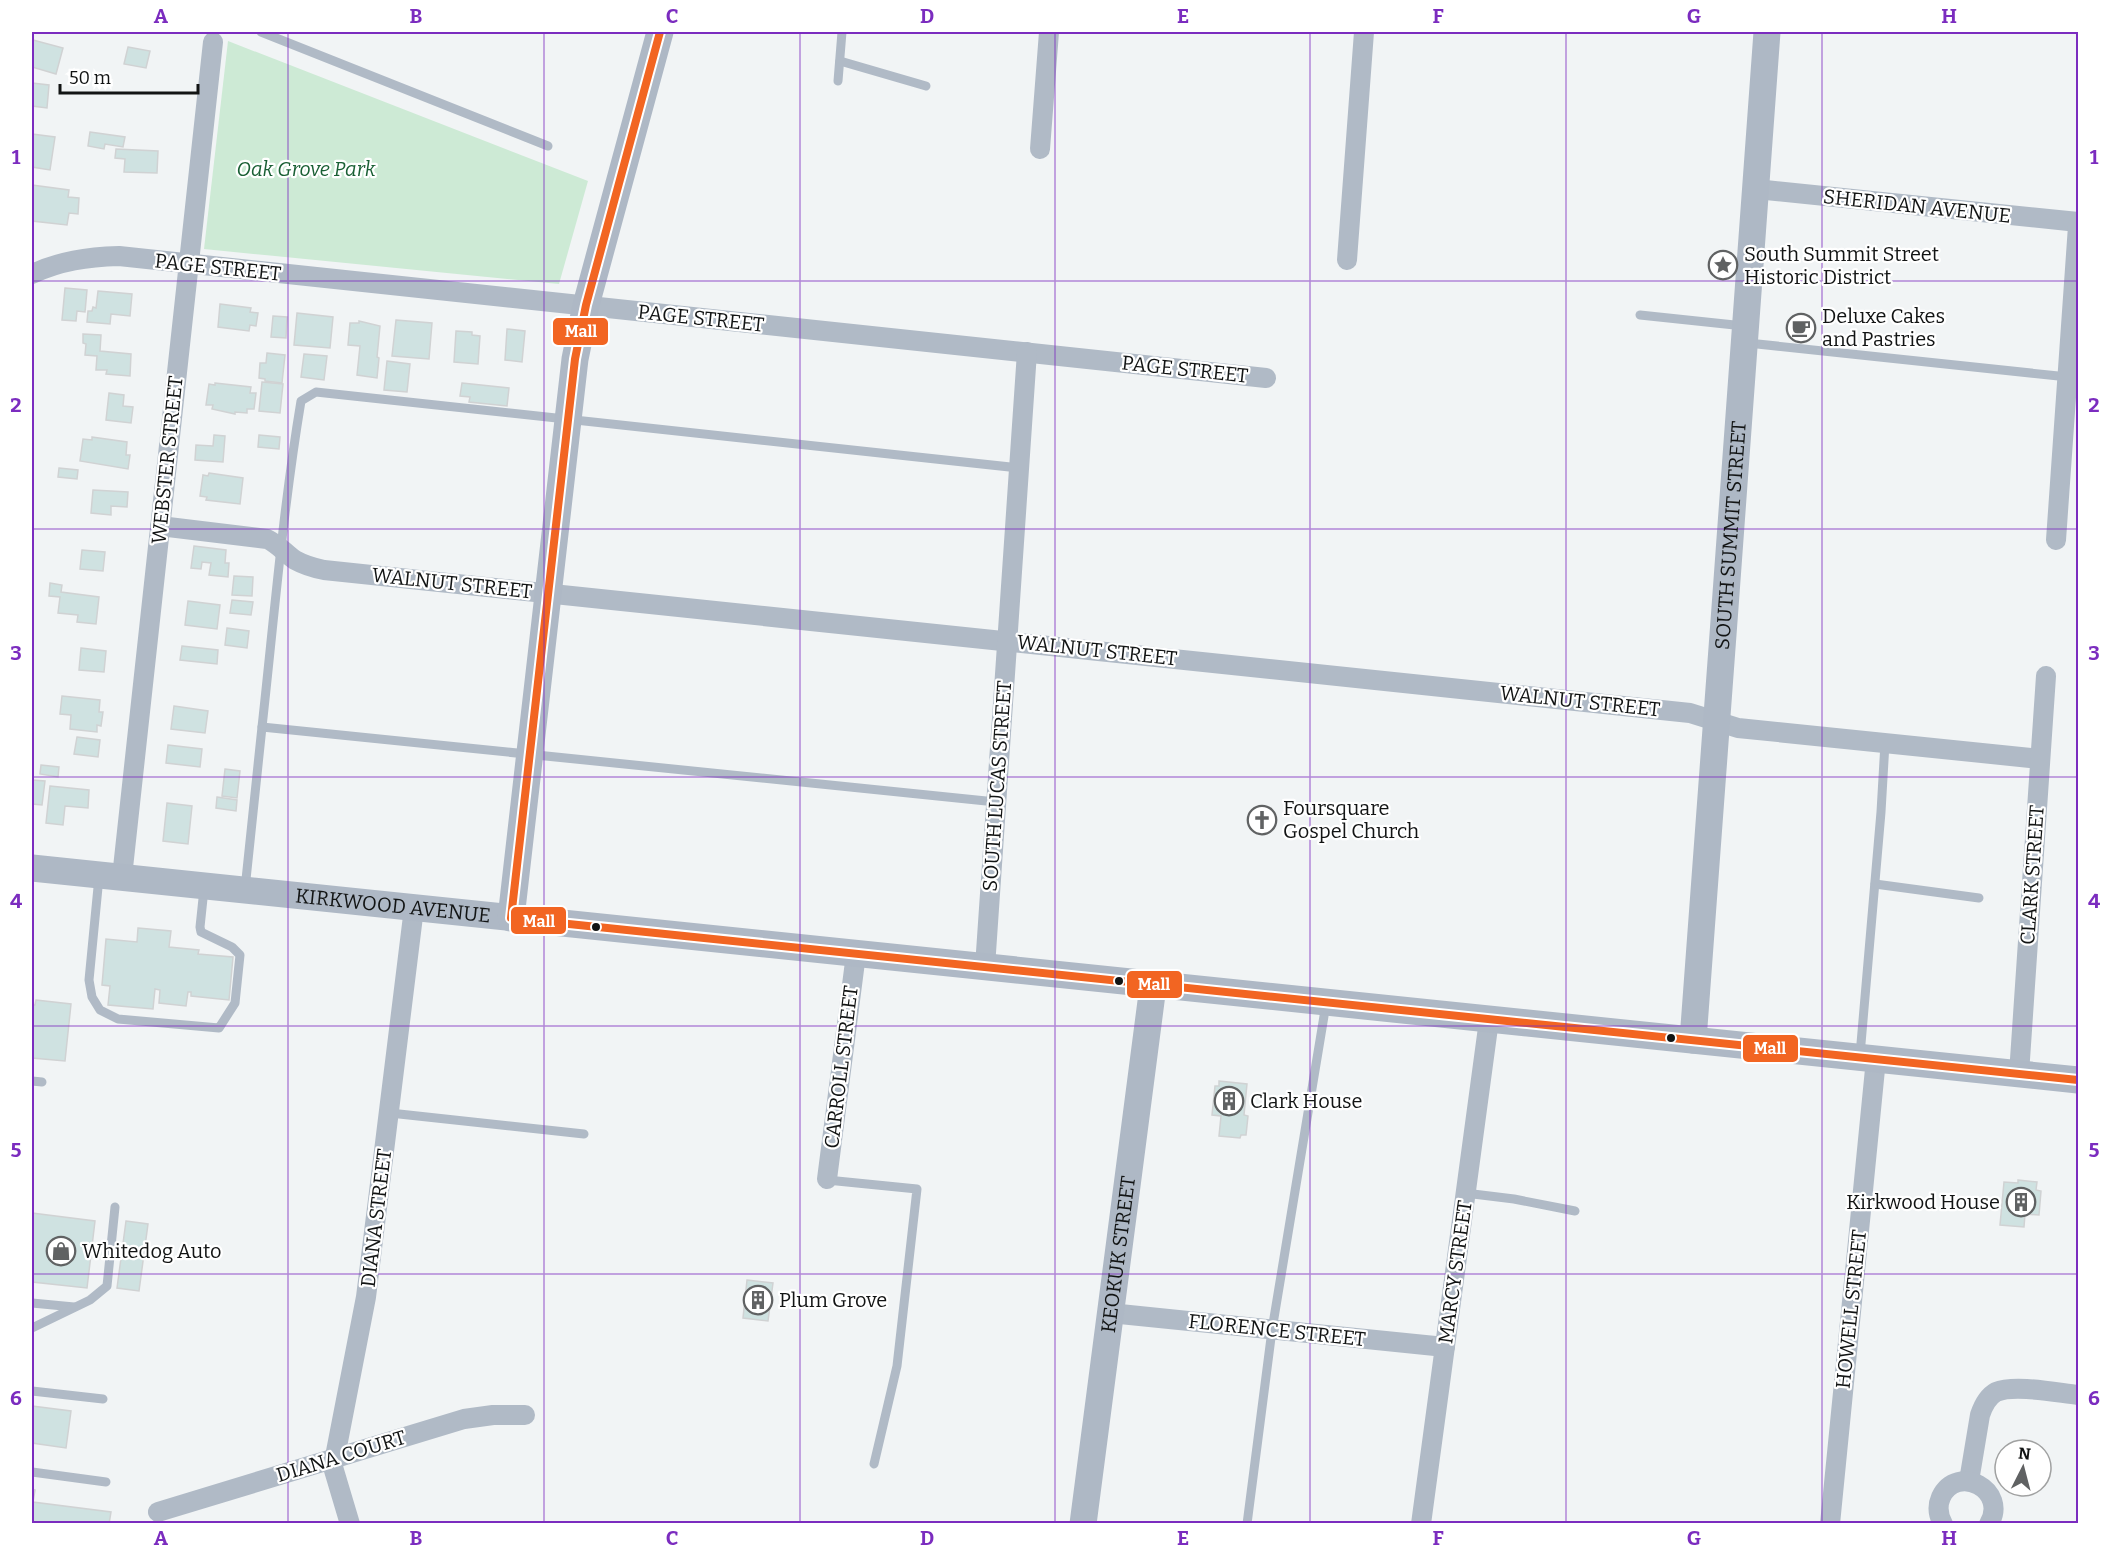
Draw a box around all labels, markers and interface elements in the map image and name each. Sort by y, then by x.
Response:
text: A [154,4,169,28]
text: B [410,4,423,28]
text: C [666,4,678,28]
text: D [920,4,934,28]
text: E [1177,4,1189,28]
text: F [1432,4,1444,28]
text: G [1687,4,1701,28]
text: H [1941,4,1957,28]
scale bar [60,57,198,95]
text: 50 m [69,67,111,89]
text: 1 [12,145,21,169]
text: 1 [2090,145,2099,169]
park label: Oak Grove Park [236,157,376,181]
street label: SHERIDAN AVENUE [1822,184,2012,228]
place label: South Summit Street Historic District [1744,242,1939,289]
street label: PAGE STREET [154,248,283,286]
place icon: South Summit Street Historic District [1707,249,1739,281]
street label: PAGE STREET [637,299,766,337]
place label: Deluxe Cakes and Pastries [1822,304,1945,351]
cafe icon: Deluxe Cakes and Pastries [1785,312,1817,344]
line badge: Mall [552,317,609,346]
text: Mall [565,322,597,341]
street label: PAGE STREET [1121,350,1250,388]
street label: WEBSTER STREET [146,374,188,545]
text: 2 [10,393,22,417]
text: 2 [2088,393,2100,417]
street label: SOUTH SUMMIT STREET [1710,420,1751,651]
street label: WALNUT STREET [371,563,534,603]
street label: WALNUT STREET [1016,630,1179,670]
text: 3 [10,641,22,665]
text: 3 [2088,641,2100,665]
street label: SOUTH LUCAS STREET [978,679,1016,892]
street label: WALNUT STREET [1499,681,1662,721]
place label: Foursquare Gospel Church [1283,796,1420,843]
church icon: Foursquare Gospel Church [1246,804,1278,836]
street label: CLARK STREET [2015,804,2049,946]
street label: KIRKWOOD AVENUE [294,883,492,927]
text: 4 [10,889,22,913]
text: 4 [2088,889,2100,913]
line badge: Mall [510,906,567,935]
text: Mall [523,912,555,931]
unlabelled marker [590,921,602,933]
line badge: Mall [1126,970,1183,999]
unlabelled marker [1113,975,1125,987]
text: Mall [1138,975,1170,994]
street label: CARROLL STREET [819,984,863,1150]
unlabelled marker [1665,1032,1677,1044]
line badge: Mall [1742,1034,1799,1063]
text: Mall [1754,1039,1786,1058]
building icon: Clark House [1213,1085,1245,1117]
place label: Clark House [1250,1089,1363,1113]
text: 5 [11,1138,22,1162]
text: 5 [2089,1138,2100,1162]
street label: DIANA STREET [356,1147,396,1289]
street label: KEOKUK STREET [1096,1174,1140,1334]
building icon: Kirkwood House [2005,1186,2037,1218]
place label: Kirkwood House [1846,1190,2000,1214]
street label: MARCY STREET [1433,1199,1477,1345]
street label: HOWELL STREET [1831,1228,1871,1390]
shop icon: Whitedog Auto [45,1235,77,1267]
place label: Whitedog Auto [82,1239,222,1263]
building icon: Plum Grove [742,1284,774,1316]
place label: Plum Grove [779,1288,887,1312]
street label: FLORENCE STREET [1187,1309,1367,1351]
text: 6 [10,1386,22,1410]
text: 6 [2088,1386,2100,1410]
street label: DIANA COURT [273,1425,409,1487]
north arrow [1993,1438,2053,1498]
text: N [2017,1443,2032,1464]
text: A [154,1526,169,1550]
text: B [410,1526,423,1550]
text: C [666,1526,678,1550]
text: D [920,1526,934,1550]
text: E [1177,1526,1189,1550]
text: F [1432,1526,1444,1550]
text: G [1687,1526,1701,1550]
text: H [1941,1526,1957,1550]

